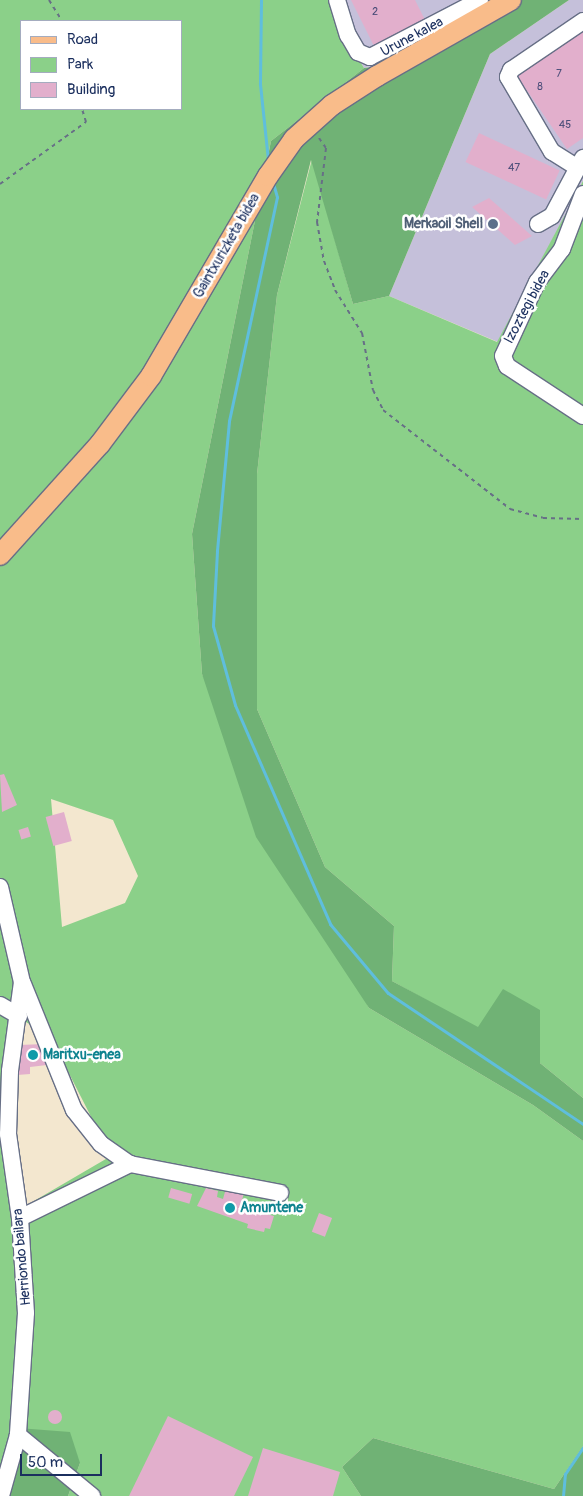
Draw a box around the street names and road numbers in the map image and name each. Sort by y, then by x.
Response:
street label: Urune kalea [378,14,446,60]
street label: Gaintxurizketa bidea [190,191,264,301]
street label: Izoztegi bidea [501,267,553,347]
street label: Herriondo bailara [9,1208,35,1306]

